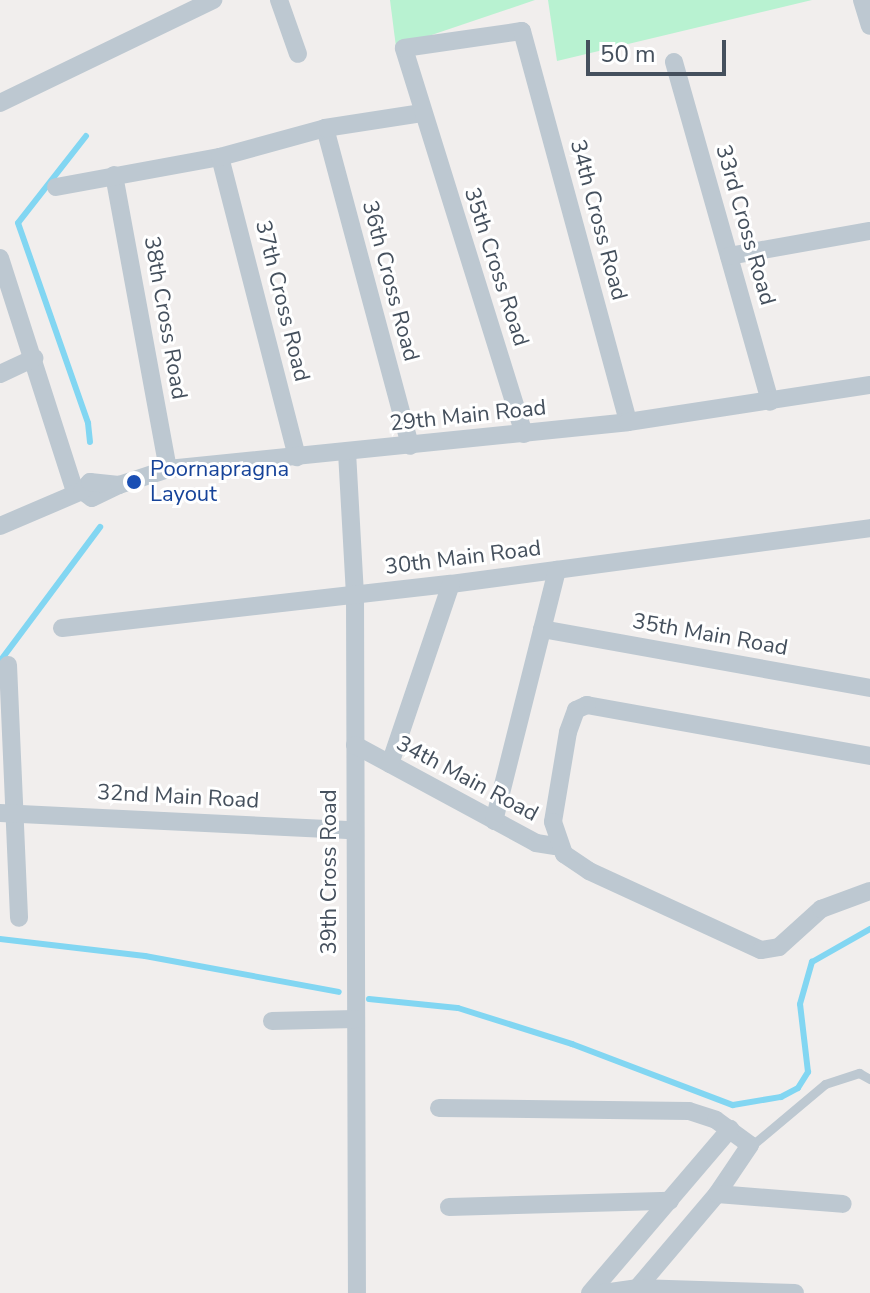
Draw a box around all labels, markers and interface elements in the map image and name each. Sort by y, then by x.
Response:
scale bar [590,24,730,74]
text: 50 m [600,38,656,70]
street label: 34th Cross Road [564,137,632,303]
street label: 33rd Cross Road [710,142,780,308]
street label: 35th Cross Road [458,184,534,350]
street label: 36th Cross Road [356,198,424,364]
street label: 37th Cross Road [249,218,315,384]
street label: 38th Cross Road [138,234,192,402]
street label: 29th Main Road [388,395,548,437]
place label: Poornapragna Layout [150,456,289,508]
marker: Poornapragna Layout [125,473,143,491]
street label: 30th Main Road [383,535,543,581]
street label: 35th Main Road [630,608,790,662]
street label: 34th Main Road [391,730,543,828]
street label: 32nd Main Road [96,780,260,814]
street label: 39th Cross Road [317,789,343,955]

